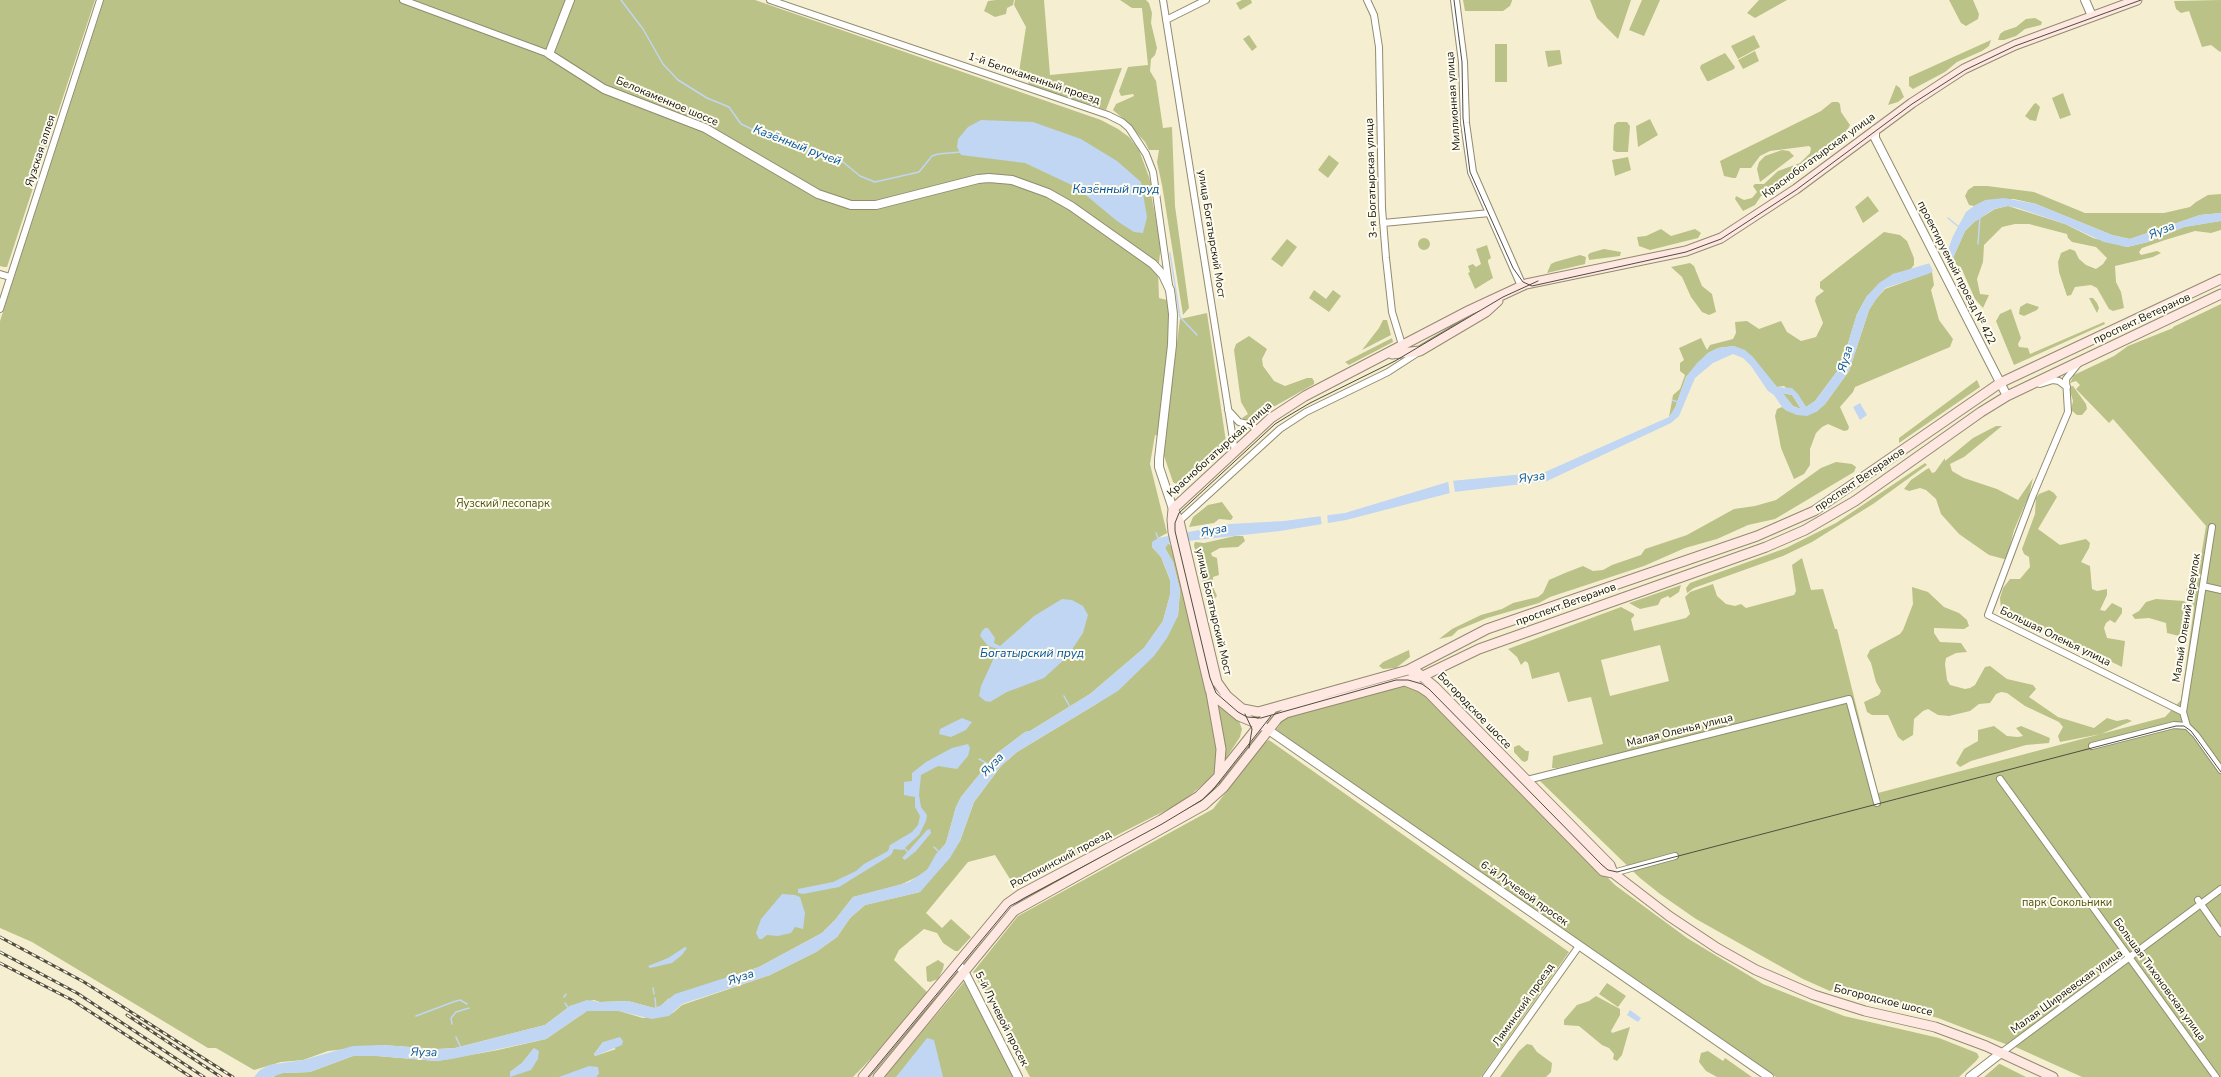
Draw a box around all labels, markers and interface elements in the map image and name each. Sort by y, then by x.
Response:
street label: 1-й Белокаменный проезд [966,50,1102,108]
street label: Миллионная улица [1444,51,1464,151]
street label: Белокаменное шоссе [614,74,720,130]
street label: Краснобогатырская улица [1760,111,1878,201]
street label: Яузская аллея [23,113,59,189]
street label: 3-я Богатырская улица [1363,118,1381,238]
water label: Казённый ручей [751,123,843,169]
street label: улица Богатырский Мост [1194,169,1228,299]
water label: Казённый пруд [1073,183,1159,197]
street label: проектируемый проезд № 422 [1914,199,1998,347]
water label: Яуза [2147,219,2177,243]
street label: проспект Ветеранов [2091,291,2193,347]
water label: Яуза [1835,344,1857,374]
street label: Краснобогатырская улица [1165,399,1275,501]
street label: проспект Ветеранов [1813,445,1907,515]
water label: Яуза [1518,469,1546,487]
park label: Яузский лесопарк [456,497,550,511]
water label: Яуза [1200,521,1228,541]
street label: улица Богатырский Мост [1192,547,1234,677]
street label: Малый Олений переулок [2170,553,2204,683]
street label: проспект Ветеранов [1514,581,1618,629]
street label: Большая Оленья улица [1997,604,2113,670]
water label: Богатырский пруд [980,647,1084,661]
street label: Богородское шоссе [1434,670,1514,752]
street label: Малая Оленья улица [1626,711,1734,751]
water label: Яуза [979,750,1007,780]
street label: Ростокинский проезд [1009,828,1113,892]
street label: 6-й Лучевой просек [1478,859,1570,929]
park label: парк Сокольники [2022,896,2112,910]
street label: Большая Тихоновская улица [2110,916,2208,1044]
street label: Малая Ширяевская улица [2008,947,2126,1037]
street label: Ляминский проезд [1490,961,1558,1049]
water label: Яуза [726,967,756,989]
street label: 5-й Лучевой просек [971,970,1031,1068]
street label: Богородское шоссе [1832,982,1934,1020]
water label: Яуза [411,1046,437,1060]

